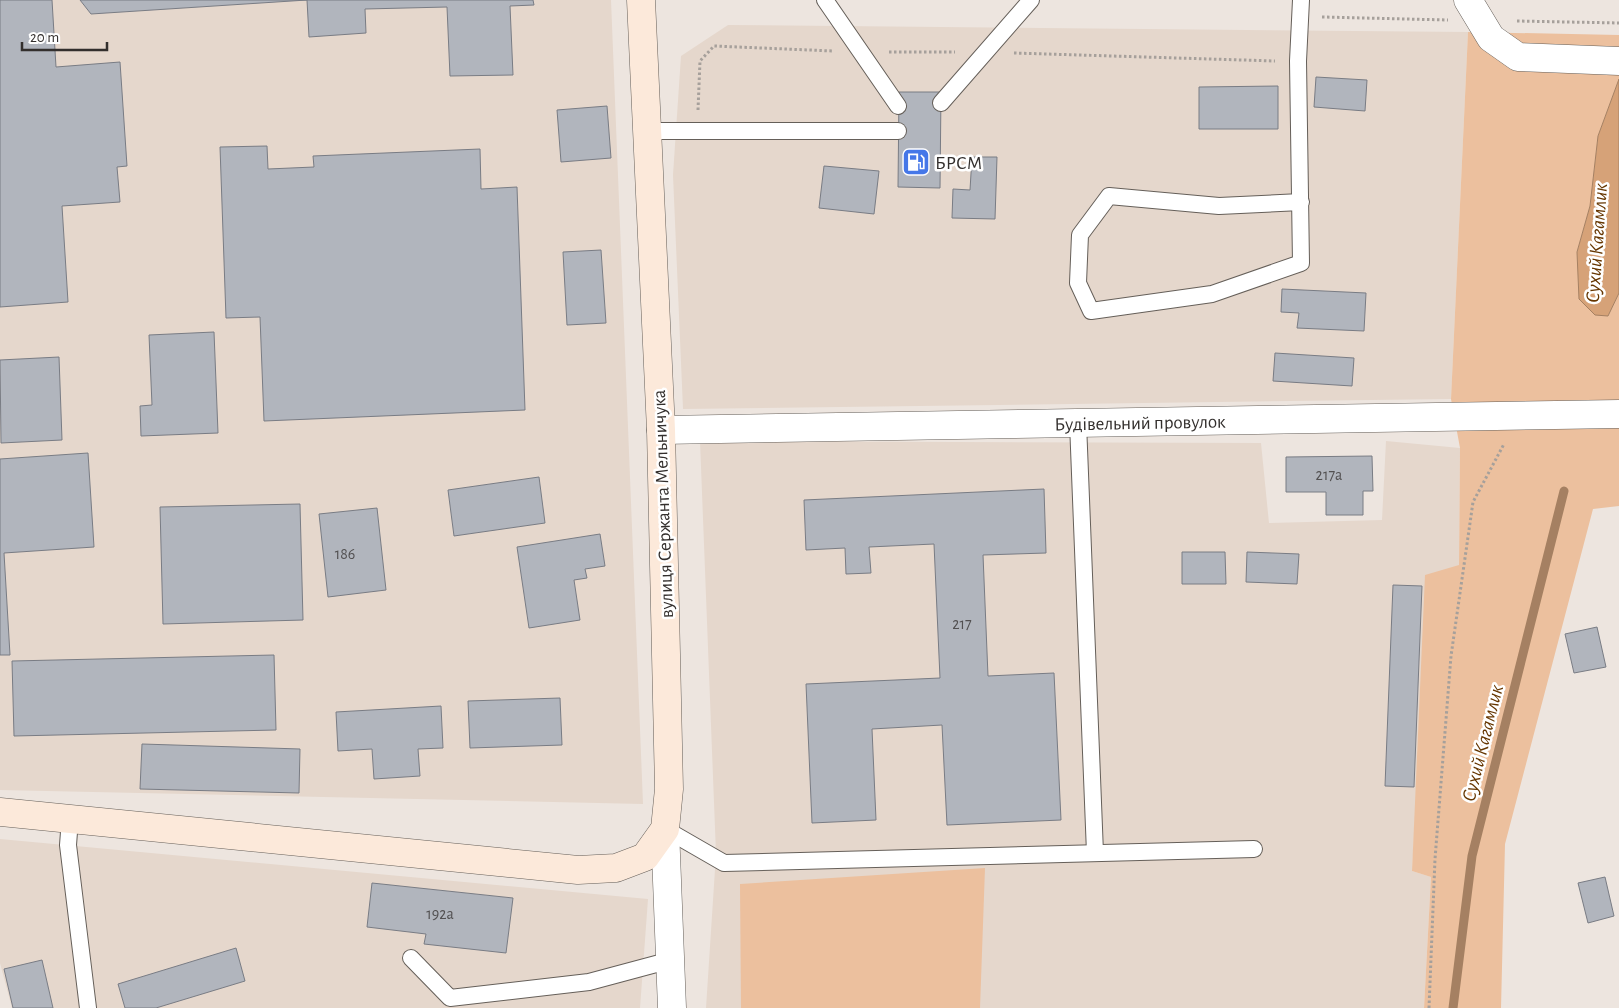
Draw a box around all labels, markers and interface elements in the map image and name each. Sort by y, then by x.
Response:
scale bar [22,20,108,52]
text: 20 m [30,30,59,45]
fuel station icon: БРСМ [901,147,931,177]
place label: БРСМ [935,154,982,173]
water label: Сухий Кагамлик [1583,182,1611,304]
street label: вулиця Сержанта Мельничука [650,389,677,619]
street label: Будівельний провулок [1054,413,1226,434]
house number: 217а [1316,467,1342,483]
house number: 186 [335,546,355,562]
house number: 217 [952,616,972,632]
water label: Сухий Кагамлик [1459,682,1507,804]
house number: 192а [426,906,454,922]

